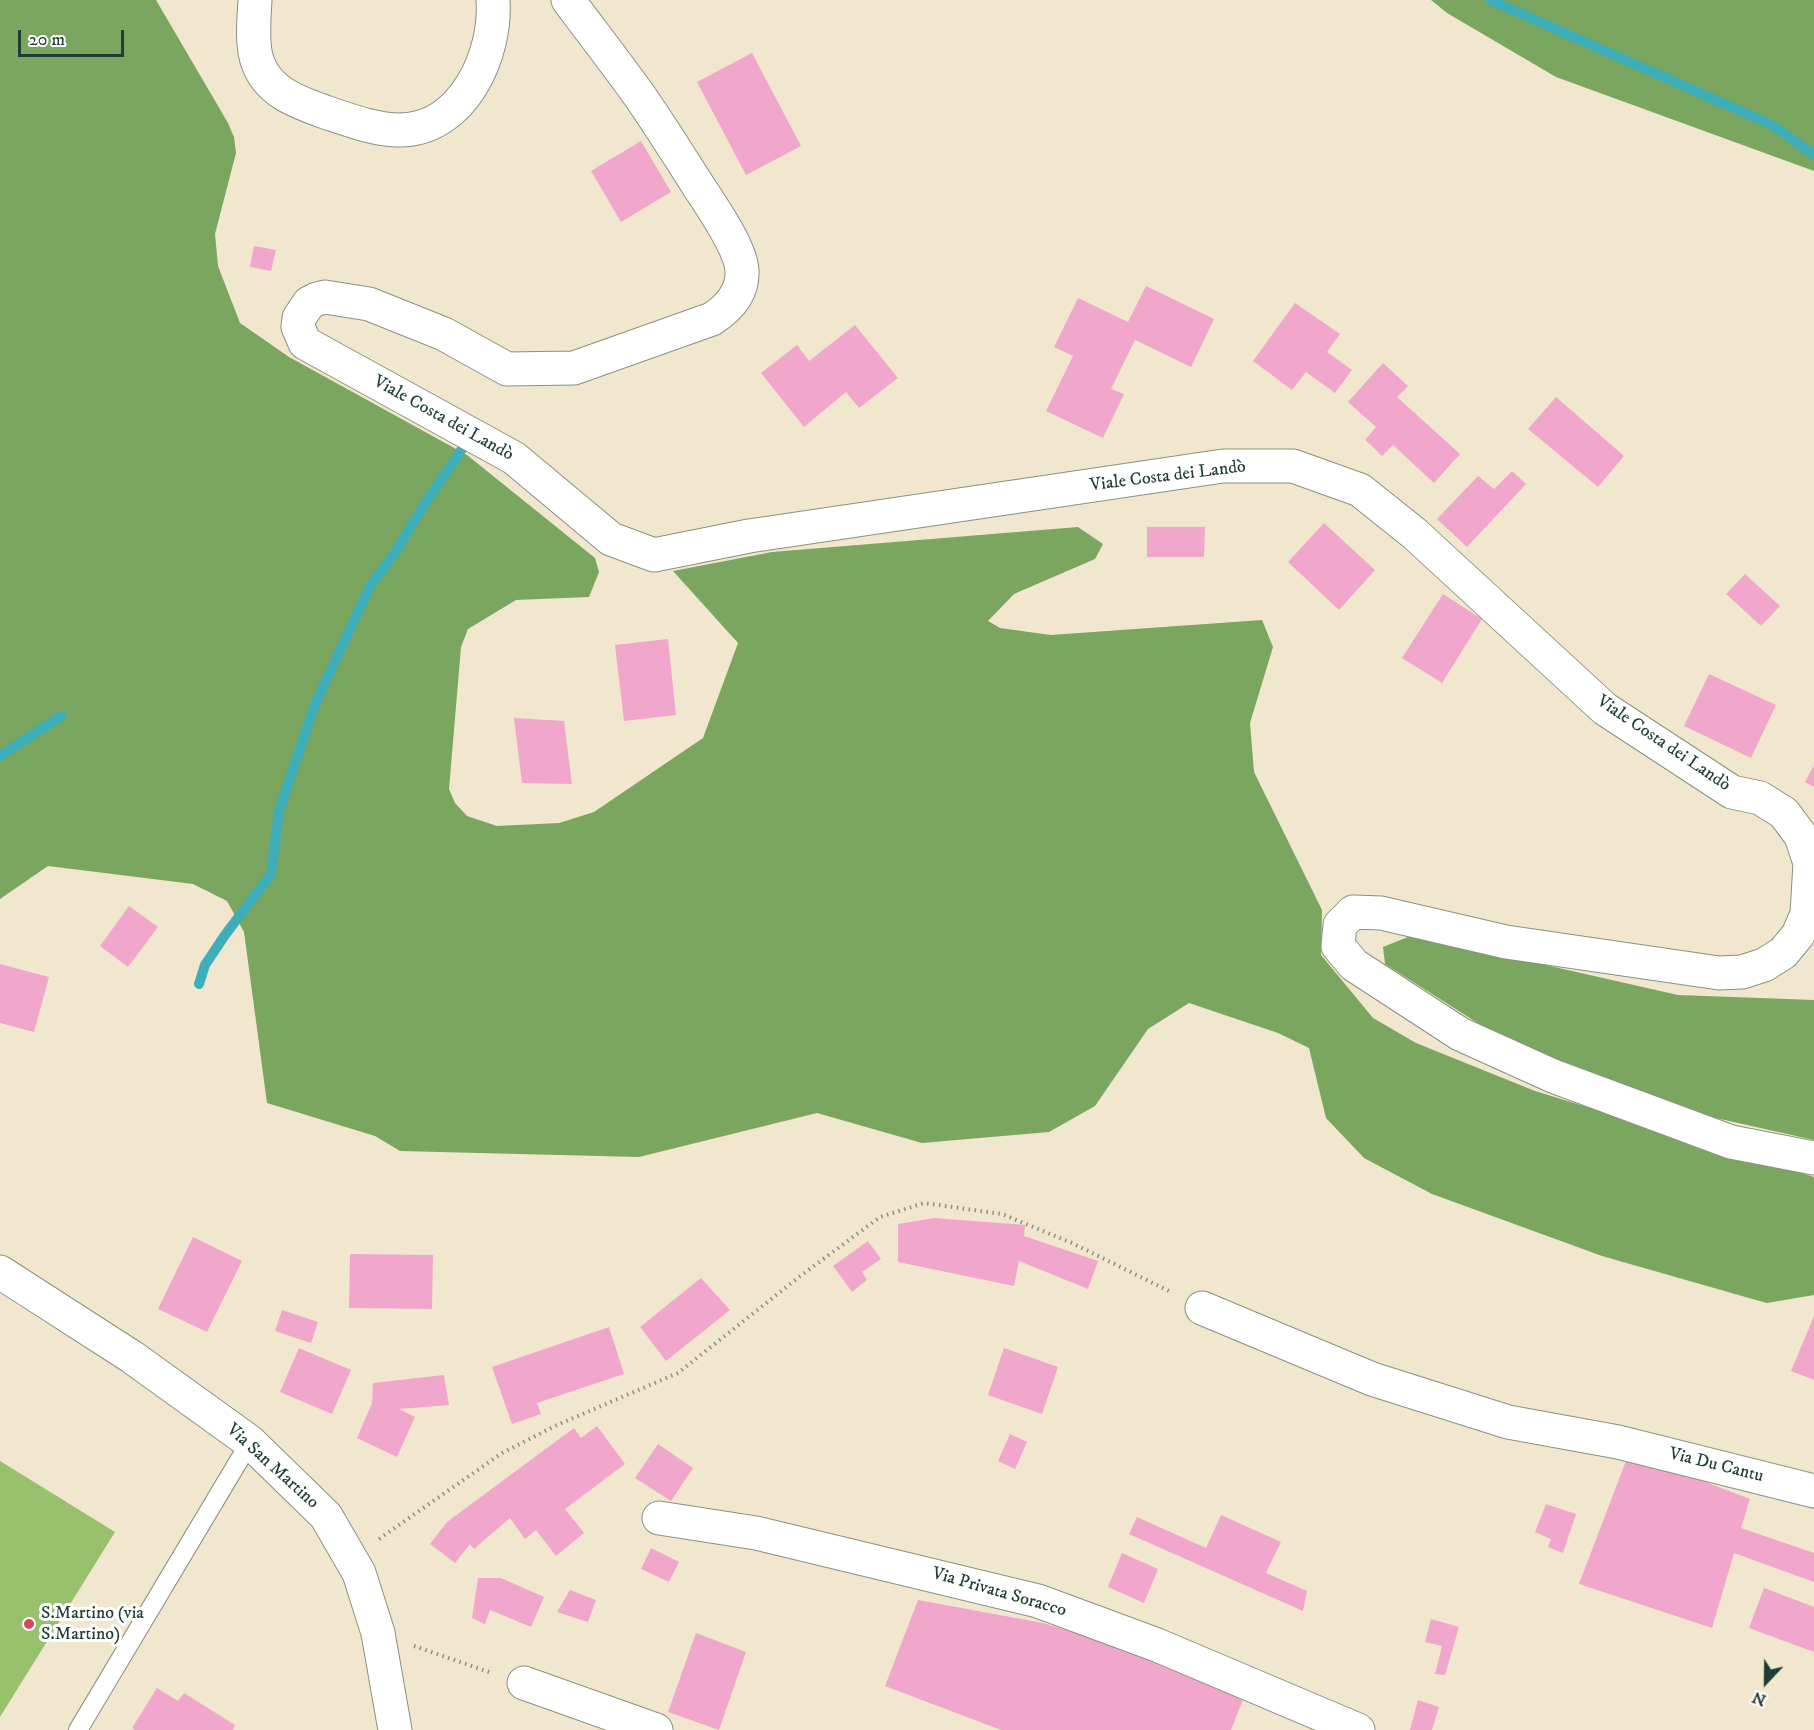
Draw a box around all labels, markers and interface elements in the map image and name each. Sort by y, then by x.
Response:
scale bar [21,18,128,56]
text: 20 m [29,29,65,51]
street label: Viale Costa dei Landò [369,372,517,466]
street label: Viale Costa dei Landò [1089,457,1247,497]
street label: Viale Costa dei Landò [1592,691,1734,797]
street label: Via San Martino [221,1420,323,1514]
street label: Via Du Cantu [1666,1444,1766,1488]
street label: Via Privata Soracco [929,1563,1069,1623]
place label: S.Martino (via S.Martino) [41,1603,144,1646]
marker: S.Martino (via S.Martino) [22,1617,36,1631]
north arrow [1736,1652,1796,1712]
text: N [1749,1687,1769,1710]

